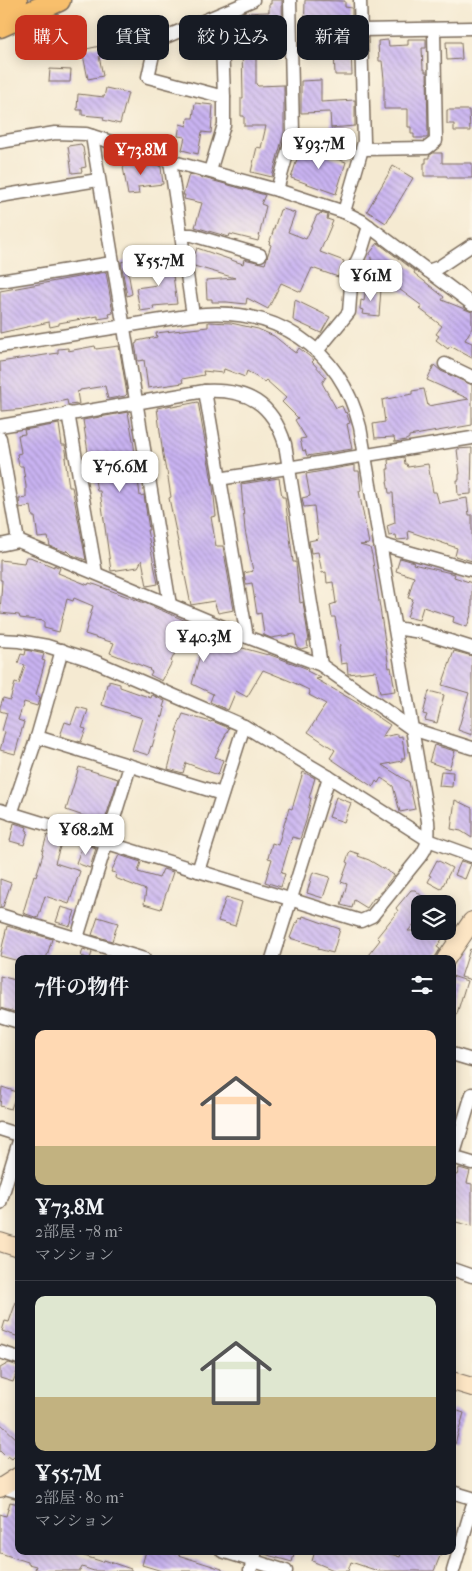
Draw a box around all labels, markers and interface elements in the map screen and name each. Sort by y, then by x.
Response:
chip: 購入 [15,15,87,60]
chip: 賃貸 [97,15,169,60]
chip: 絞り込み [179,15,287,60]
chip: 新着 [297,15,369,60]
pin: ¥93.7M [278,128,360,170]
pin: ¥73.8M [100,134,182,176]
text: ¥93.7M [293,134,345,153]
text: ¥73.8M [115,140,167,159]
pin: ¥55.7M [118,244,200,287]
text: ¥55.7M [134,251,184,270]
pin: ¥61M [341,260,401,302]
text: ¥61M [350,266,392,285]
pin: ¥76.6M [79,450,161,493]
text: ¥76.6M [92,457,148,476]
pin: ¥40.3M [163,620,245,663]
text: ¥40.3M [177,627,232,646]
pin: ¥68.2M [45,814,127,856]
text: ¥68.2M [58,820,114,839]
map controls [411,895,456,940]
button: layers [411,895,456,940]
icon: filters [408,971,436,999]
text: 7件の物件 [35,975,129,999]
icon: home [191,1063,281,1153]
text: ¥73.8M [35,1195,104,1219]
text: 2部屋 · 78 m² [35,1222,122,1241]
text: マンション [35,1245,114,1264]
icon: home [191,1328,281,1418]
text: ¥55.7M [35,1461,102,1485]
text: 2部屋 · 80 m² [35,1488,123,1507]
text: マンション [35,1511,114,1530]

